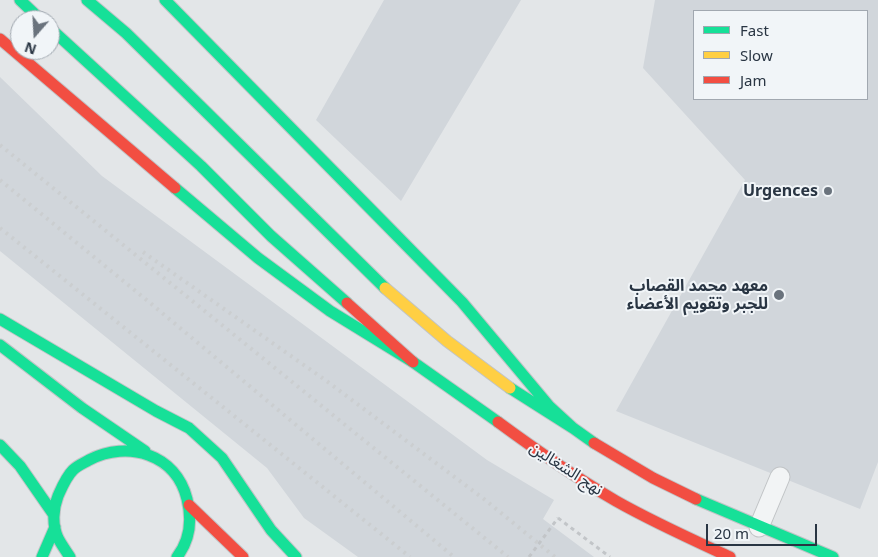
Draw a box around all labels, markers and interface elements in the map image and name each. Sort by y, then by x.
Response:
north arrow [10,10,60,60]
legend [693,10,868,100]
text: Fast [740,20,769,40]
text: N [22,38,39,60]
text: Slow [740,45,773,65]
text: Jam [740,70,767,90]
place label: Urgences [743,181,818,201]
marker: Urgences [822,185,834,197]
place label: معهد محمد القصاب للجبر وتقويم الأعضاء [627,276,768,314]
marker: معهد محمد القصاب للجبر وتقويم الأعضاء [772,288,786,302]
street label: نهج الشغالين [526,438,606,500]
scale bar [708,514,819,546]
text: 20 m [714,523,749,543]

